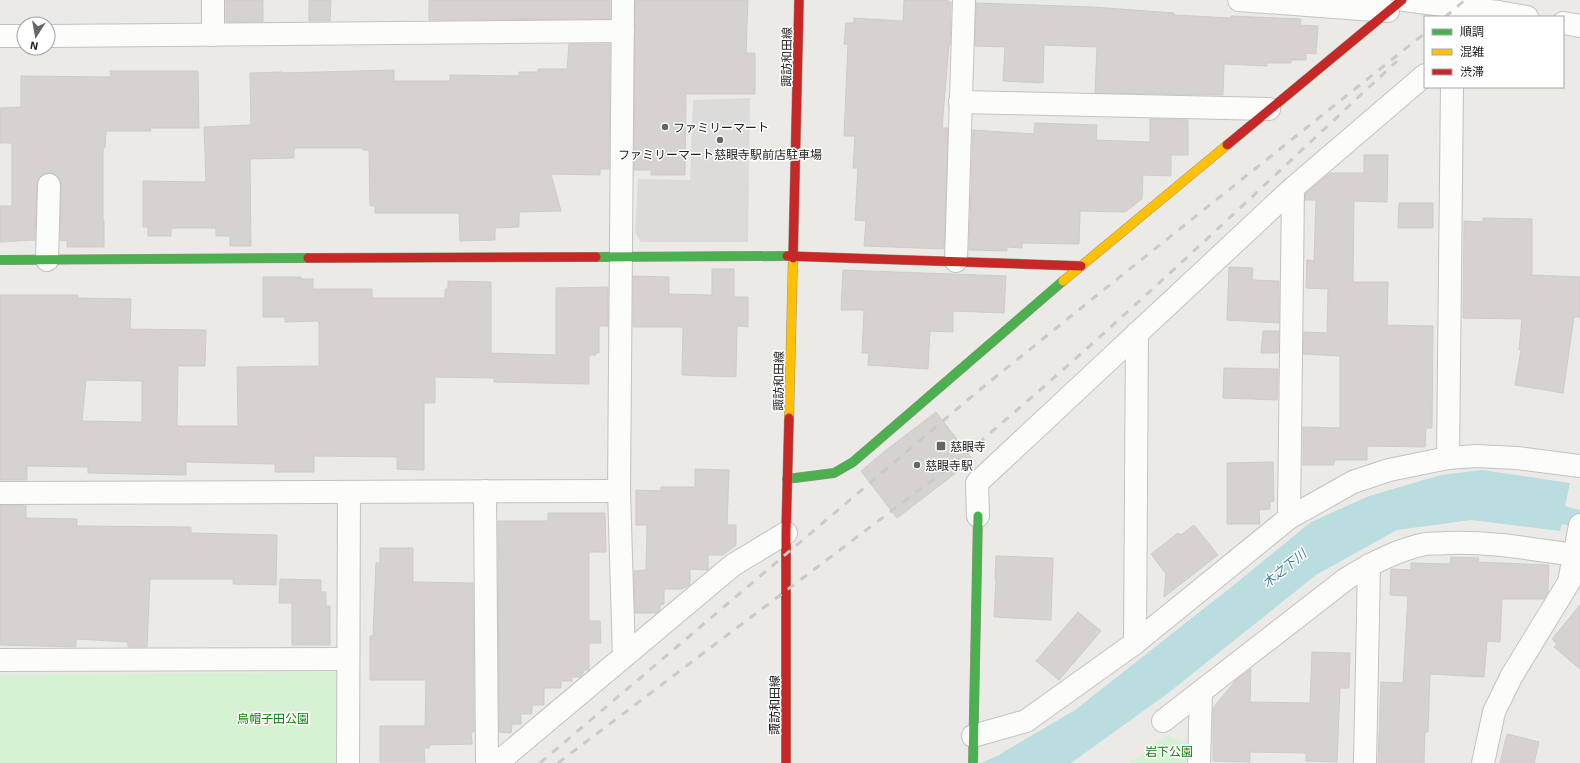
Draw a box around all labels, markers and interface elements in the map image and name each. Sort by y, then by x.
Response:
north arrow [16,16,56,56]
legend [1424,16,1564,88]
text: 順調 [1460,24,1484,38]
street label: 諏訪和田線 [778,27,794,87]
text: N [29,39,39,53]
text: 混雑 [1460,44,1484,58]
text: 渋滞 [1460,64,1484,78]
place label: ファミリーマート [673,120,769,134]
marker: ファミリーマート [660,122,670,132]
marker: ファミリーマート慈眼寺駅前店駐車場 [715,135,725,145]
place label: ファミリーマート慈眼寺駅前店駐車場 [618,147,822,161]
street label: 諏訪和田線 [770,351,786,411]
place label: 慈眼寺 [950,439,986,453]
marker: 慈眼寺 [935,440,947,452]
place label: 慈眼寺駅 [925,458,973,472]
marker: 慈眼寺駅 [912,460,922,470]
water label: 木之下川 [1259,544,1311,591]
street label: 諏訪和田線 [767,675,781,735]
park label: 烏帽子田公園 [237,711,309,725]
park label: 岩下公園 [1145,744,1193,758]

